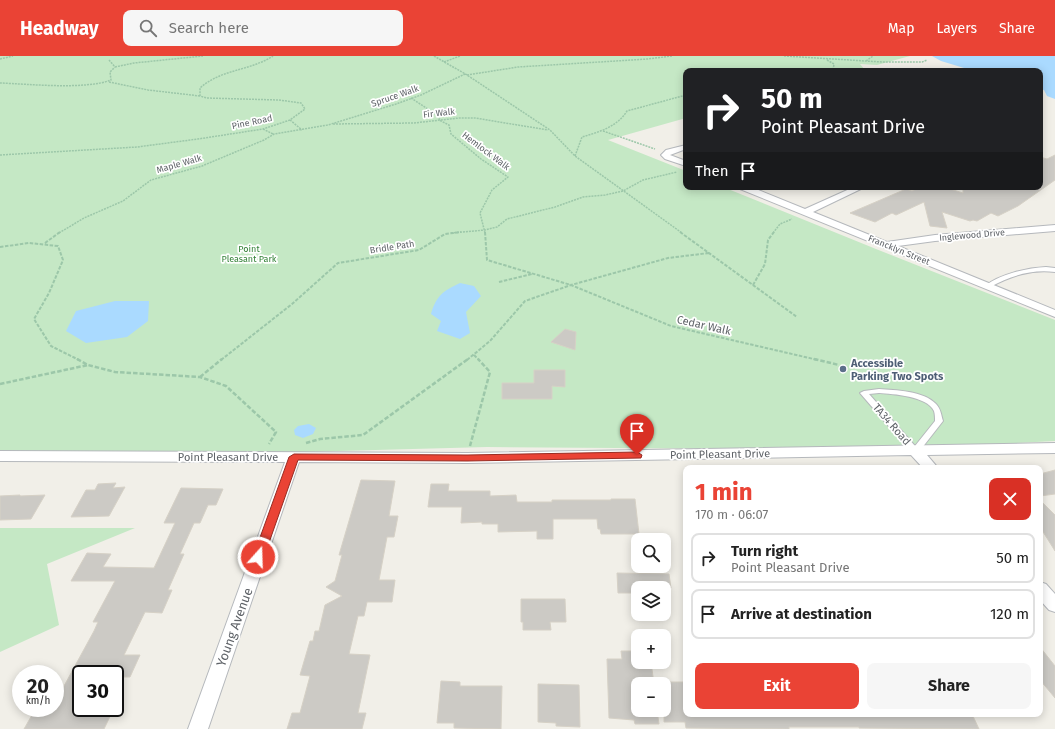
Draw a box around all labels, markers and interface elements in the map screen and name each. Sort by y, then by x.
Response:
search box [123,10,403,46]
text: Headway [20,17,99,40]
icon: search [137,17,159,39]
text: Search here [169,19,249,37]
text: Map [888,20,914,37]
text: Layers [936,20,977,37]
text: Share [999,20,1035,37]
text: 50 m [761,82,823,115]
street label: Spruce Walk [370,83,420,109]
icon: right [695,84,747,136]
street label: Fir Walk [423,106,456,120]
street label: Pine Road [231,113,273,131]
text: Point Pleasant Drive [761,116,925,138]
street label: Hemlock Walk [460,130,512,172]
street label: Maple Walk [155,153,203,175]
icon: arrive [737,160,759,182]
text: Then [695,162,729,180]
street label: Inglewood Drive [939,227,1005,243]
street label: Francklyn Street [867,233,932,267]
street label: Bridle Path [369,239,415,255]
park label: Point Pleasant Park [222,244,277,264]
street label: Cedar Walk [676,313,733,338]
place label: Accessible Parking Two Spots [850,357,944,383]
marker: Accessible Parking Two Spots [838,364,848,374]
street label: TA34 Road [870,401,913,448]
pin [620,414,654,455]
icon: arrive [626,420,648,442]
street label: Point Pleasant Drive [670,447,770,462]
street label: Point Pleasant Drive [178,451,278,464]
text: 1 min [695,478,753,506]
button: close [989,478,1031,520]
text: 170 m · 06:07 [695,507,768,522]
map controls [631,533,671,717]
button: search [631,533,671,573]
position arrow [237,536,279,578]
text: Turn right [731,542,798,560]
icon: right [697,547,719,569]
text: 50 m [996,549,1029,567]
text: Point Pleasant Drive [731,560,850,575]
button: layers [631,581,671,621]
street label: Young Avenue [213,586,256,669]
icon: arrive [697,603,719,625]
text: Arrive at destination [731,605,872,623]
text: 120 m [990,605,1029,623]
button: + [631,629,671,669]
button: Exit [695,663,859,709]
button: Share [867,663,1031,709]
speed limit sign: 30 [72,665,124,717]
text: 20 [27,674,49,698]
button: − [631,677,671,717]
text: km/h [26,695,50,707]

